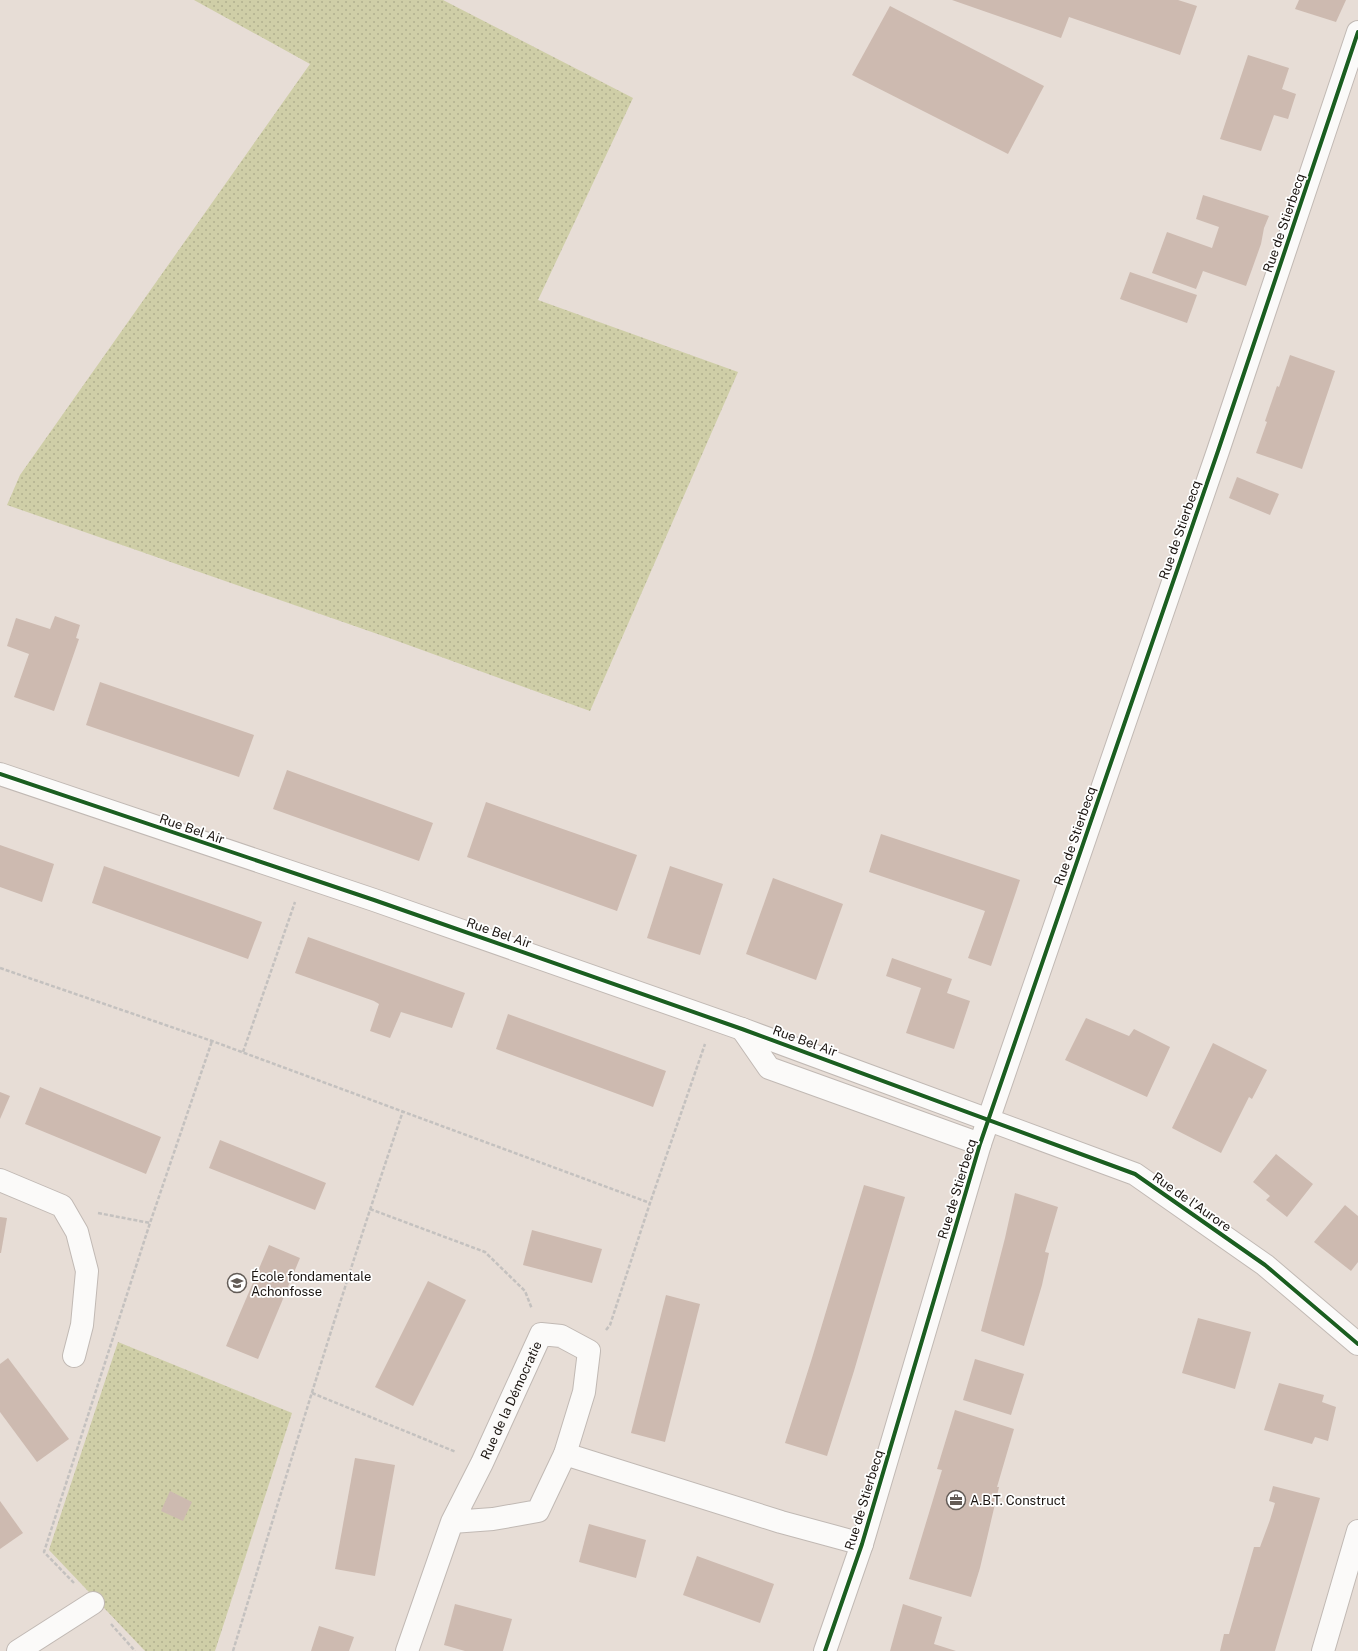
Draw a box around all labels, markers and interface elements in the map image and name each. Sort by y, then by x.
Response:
street label: Rue de Stierbecq [1260,172,1308,274]
street label: Rue de Stierbecq [1156,479,1204,581]
street label: Rue de Stierbecq [1051,785,1099,887]
street label: Rue Bel Air [158,811,226,847]
street label: Rue Bel Air [465,915,533,951]
street label: Rue Bel Air [771,1022,839,1060]
street label: Rue de Stierbecq [935,1137,979,1241]
street label: Rue de l'Aurore [1150,1169,1234,1235]
place label: École fondamentale Achonfosse [251,1268,371,1299]
school or university icon: École fondamentale Achonfosse [226,1272,248,1294]
street label: Rue de la Démocratie [477,1339,544,1462]
street label: Rue de Stierbecq [842,1448,886,1552]
office icon: A.B.T. Construct [945,1489,967,1511]
place label: A.B.T. Construct [970,1493,1066,1508]

